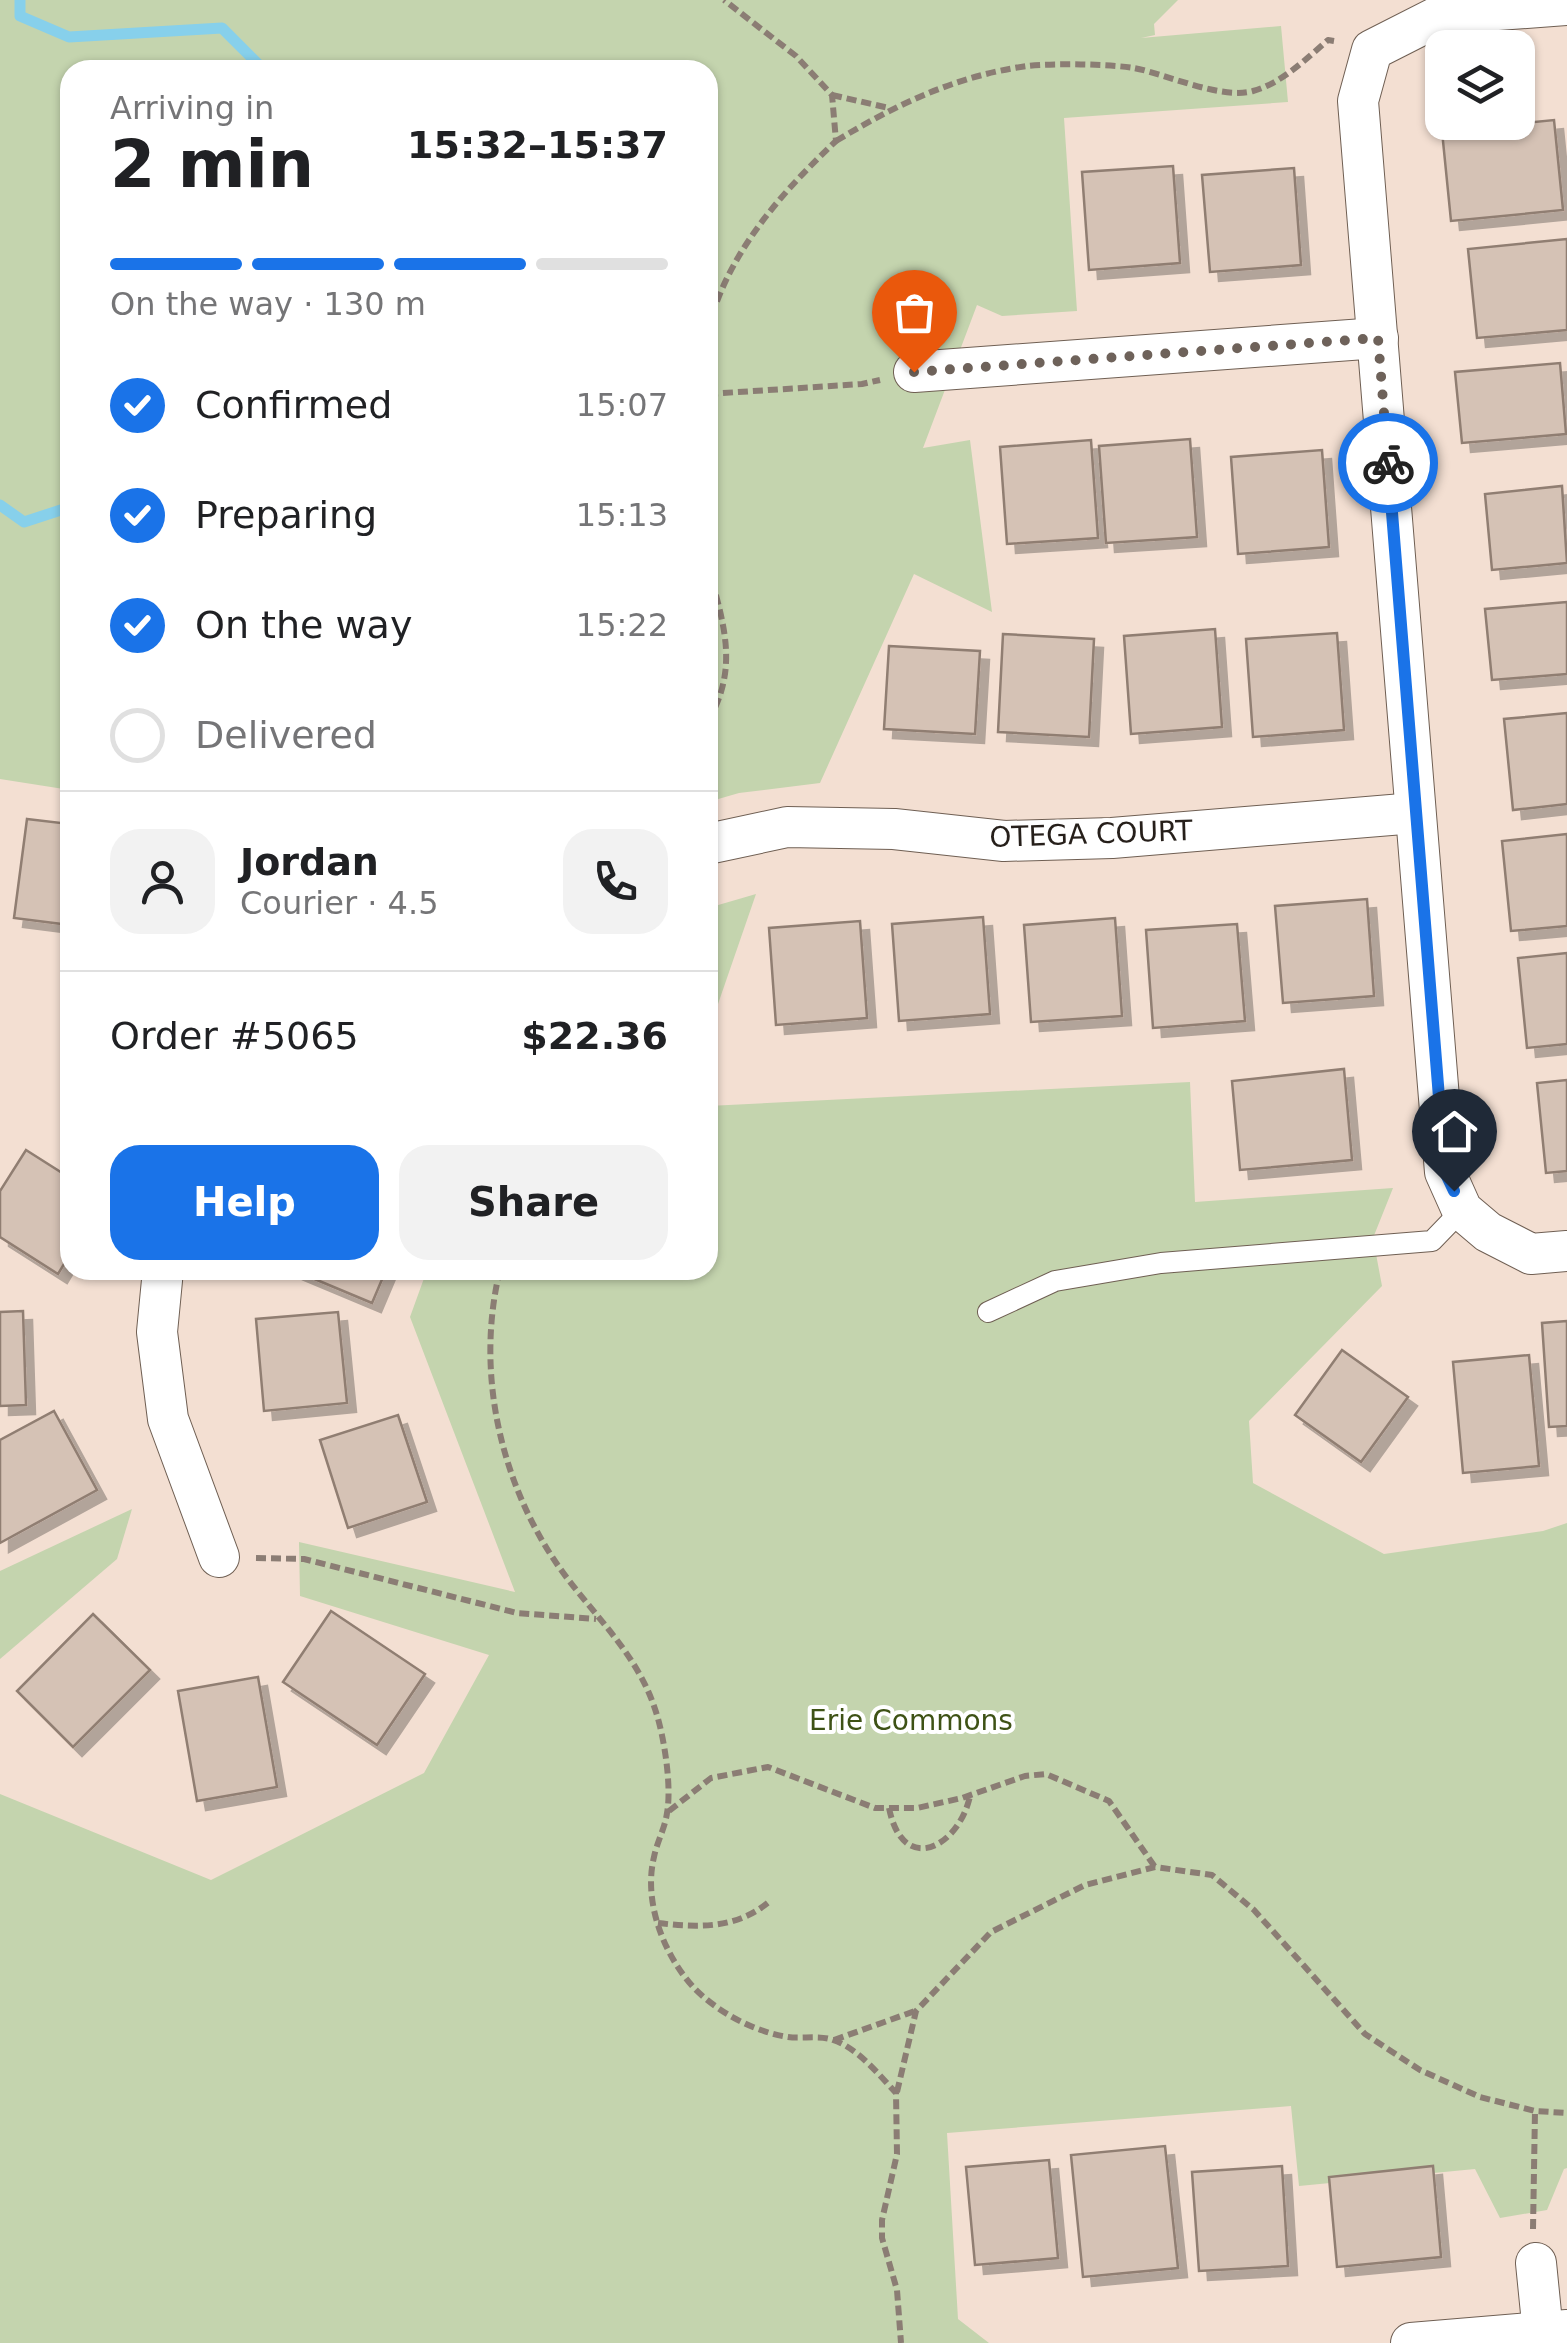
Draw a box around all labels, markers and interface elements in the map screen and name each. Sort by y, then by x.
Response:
map controls [1425,30,1535,140]
button: layers [1425,30,1535,140]
text: Arriving in [110,89,274,127]
text: 15:32–15:37 [407,123,668,167]
text: 2 min [110,127,314,202]
pin [872,270,957,373]
text: On the way · 130 m [110,285,426,323]
icon: bag [887,285,942,340]
icon: check [110,378,165,433]
text: Confirmed [195,383,392,427]
text: 15:07 [576,386,668,424]
courier [1338,413,1438,513]
icon: bike [1361,436,1416,491]
icon: check [110,488,165,543]
text: Preparing [195,493,377,537]
text: 15:13 [576,496,668,534]
icon: check [110,598,165,653]
text: On the way [195,603,412,647]
text: 15:22 [576,606,668,644]
text: Delivered [195,713,377,757]
street label: OTEGA COURT [989,814,1194,854]
button: person [110,829,215,934]
button: phone [563,829,668,934]
text: Jordan [240,840,379,884]
text: Courier · 4.5 [240,884,439,922]
text: Order #5065 [110,1014,359,1058]
text: $22.36 [521,1014,668,1058]
pin [1412,1089,1497,1192]
icon: home [1427,1104,1482,1159]
button: Help [110,1145,379,1260]
button: Share [399,1145,668,1260]
park label: Erie Commons [809,1704,1013,1737]

